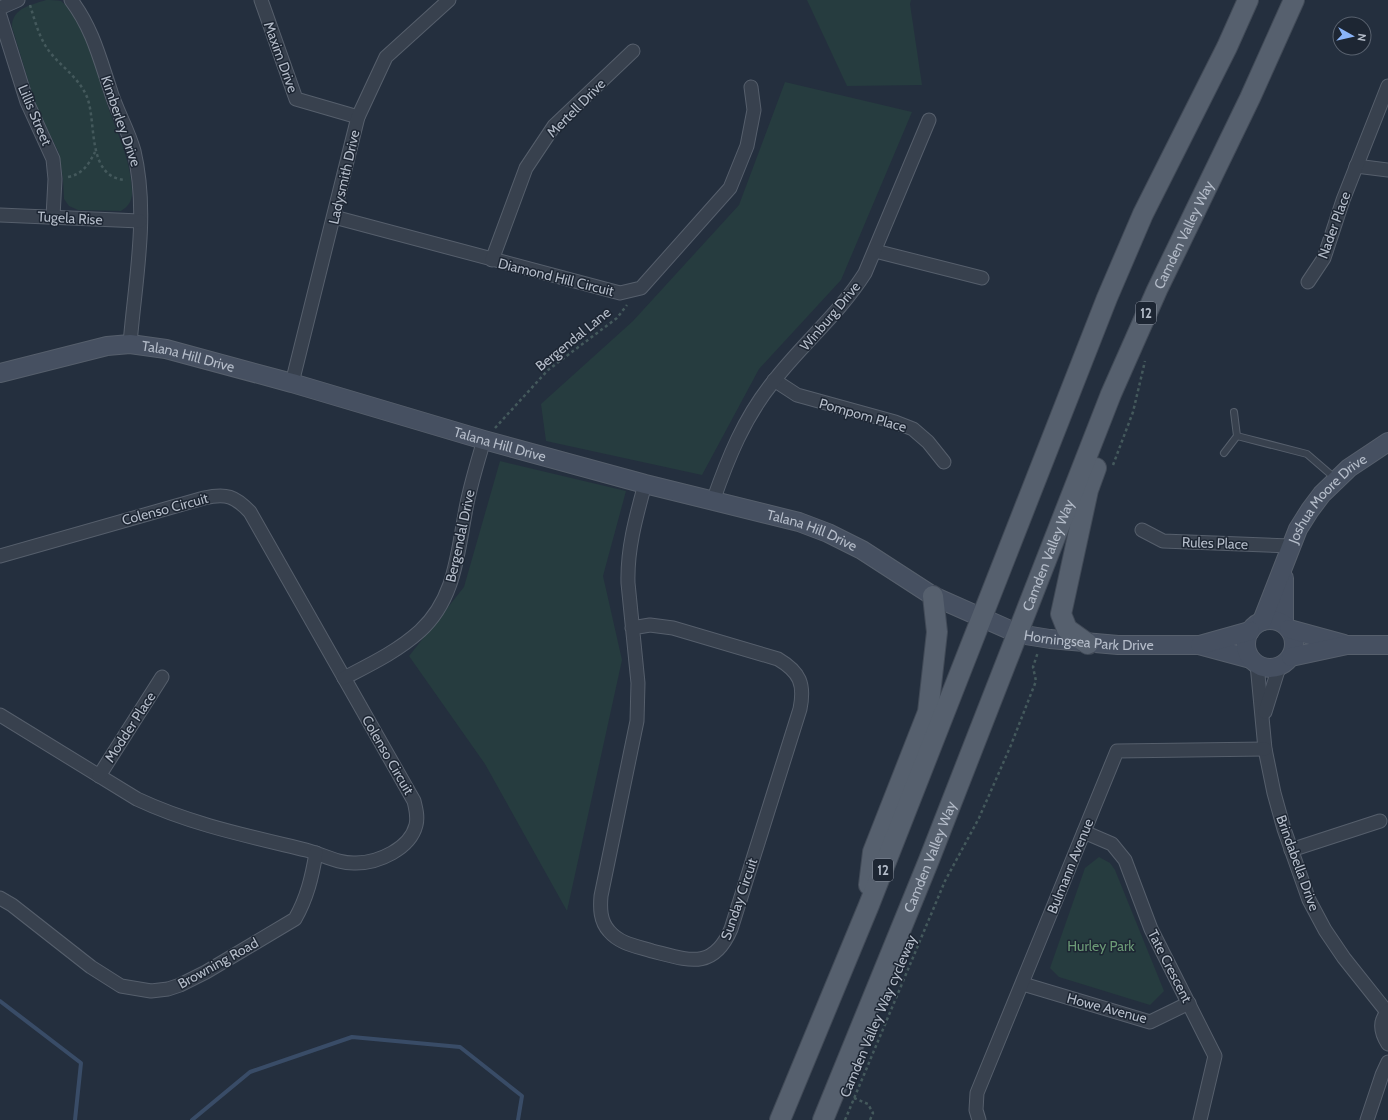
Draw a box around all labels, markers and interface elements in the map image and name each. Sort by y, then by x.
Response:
north arrow [1332,16,1372,56]
street label: Maxim Drive [260,19,302,95]
text: N [1354,33,1369,42]
street label: Kimberley Drive [97,73,145,169]
street label: Mertell Drive [543,75,609,141]
street label: Lillis Street [14,82,56,148]
street label: Ladysmith Drive [324,128,364,226]
street label: Camden Valley Way [1150,178,1218,292]
street label: Nader Place [1314,189,1354,261]
street label: Tugela Rise [37,207,103,229]
street label: Diamond Hill Circuit [496,254,616,300]
street label: Winburg Drive [796,278,864,354]
road number: 12 [1136,302,1156,324]
street label: Bergendal Lane [532,303,614,375]
street label: Talana Hill Drive [141,337,237,376]
street label: Pompom Place [817,394,909,436]
street label: Talana Hill Drive [452,423,548,466]
street label: Joshua Moore Drive [1284,450,1370,547]
street label: Bergendal Drive [441,488,479,584]
street label: Colenso Circuit [120,489,210,529]
street label: Camden Valley Way [1018,497,1078,614]
street label: Talana Hill Drive [765,505,860,555]
street label: Rules Place [1182,533,1248,553]
street label: Horningsea Park Drive [1023,626,1154,654]
street label: Modder Place [101,688,159,766]
street label: Colenso Circuit [358,712,418,798]
street label: Camden Valley Way [900,799,960,915]
street label: Brindabella Drive [1272,813,1324,913]
street label: Bulmann Avenue [1043,816,1097,916]
street label: Sunday Circuit [717,855,761,942]
road number: 12 [873,859,893,881]
street label: Tate Crescent [1144,926,1196,1006]
street label: Camden Valley Way cycleway [836,932,920,1100]
street label: Browning Road [175,933,261,993]
park label: Hurley Park [1067,937,1135,955]
street label: Howe Avenue [1065,989,1149,1027]

